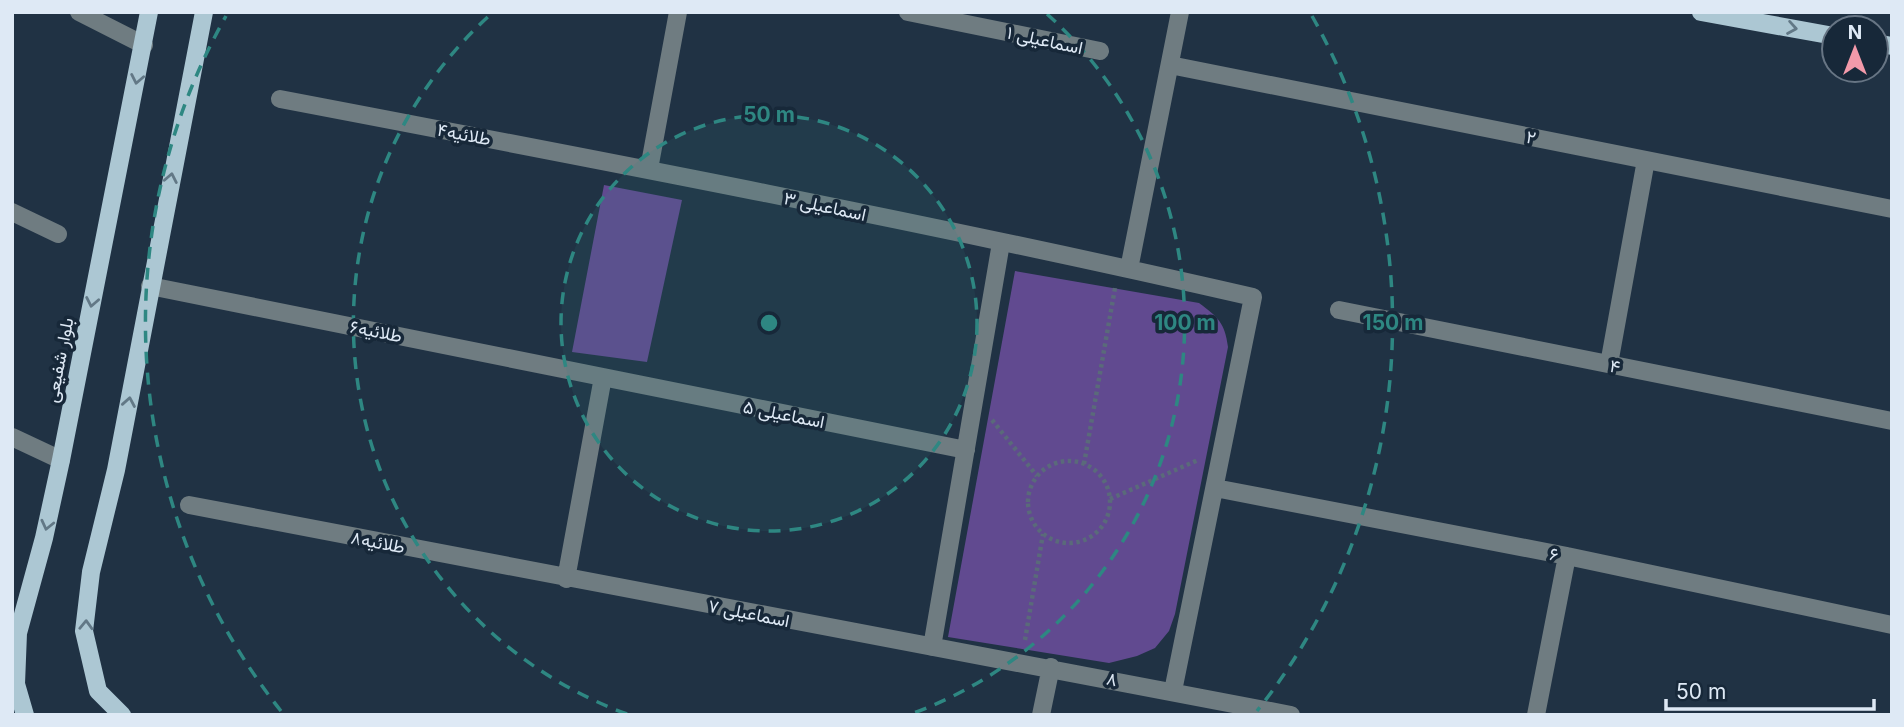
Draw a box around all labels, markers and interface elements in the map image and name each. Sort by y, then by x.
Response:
north arrow [1820,14,1890,84]
one-way arrow [1786,20,1797,35]
text: N [1848,21,1862,44]
street label: اسماعیلی ۱ [1005,22,1085,59]
one-way arrow [130,73,145,85]
text: 50 m [743,102,795,127]
street label: طلائیه۴ [435,119,493,149]
street label: ۲ [1524,126,1538,148]
one-way arrow [163,172,178,184]
street label: اسماعیلی ۳ [782,187,868,226]
one-way arrow [85,296,100,308]
text: 100 m [1154,310,1216,335]
text: 150 m [1363,310,1423,335]
centre of rings [757,311,781,335]
street label: بلوار شفیعی [40,316,79,404]
street label: طلائیه۶ [348,316,404,346]
street label: ۴ [1608,355,1622,377]
one-way arrow [121,396,136,408]
street label: اسماعیلی ۵ [741,396,826,433]
one-way arrow [40,519,55,531]
street label: طلائیه۸ [349,526,407,558]
street label: ۶ [1548,543,1561,565]
street label: اسماعیلی ۷ [706,595,791,632]
one-way arrow [78,619,93,630]
street label: ۸ [1105,668,1119,690]
scale bar [1666,668,1874,712]
text: 50 m [1676,679,1726,704]

